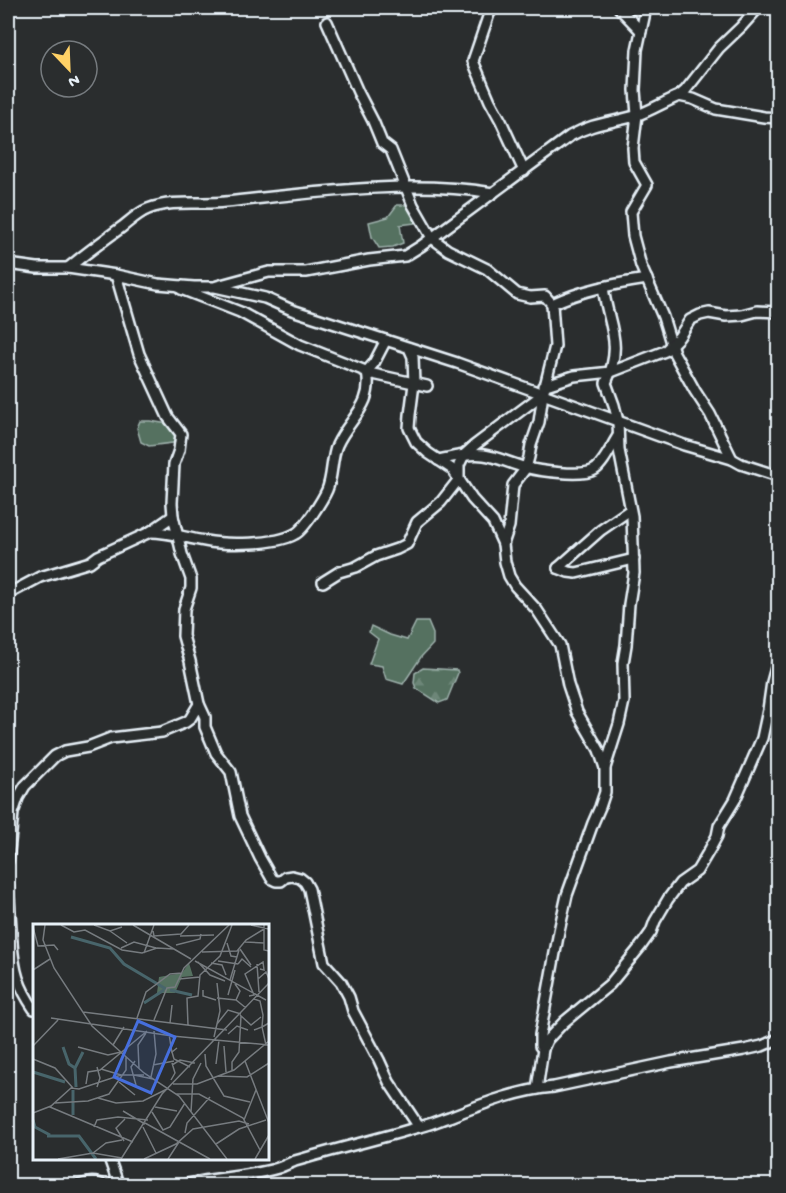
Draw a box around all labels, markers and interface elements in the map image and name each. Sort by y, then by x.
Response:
north arrow [39,39,99,99]
text: N [64,69,82,91]
inset map [33,924,268,1160]

